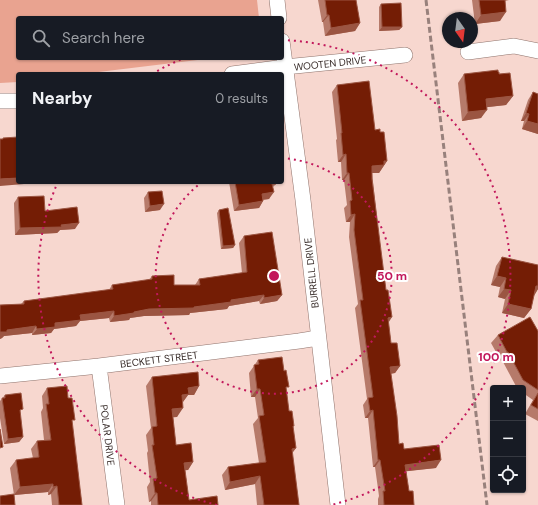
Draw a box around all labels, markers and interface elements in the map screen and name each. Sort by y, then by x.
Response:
north arrow [442,12,478,48]
search box [16,16,284,60]
icon: search [30,27,52,49]
text: Search here [62,28,145,48]
street label: WOOTEN DRIVE [293,53,367,74]
text: Nearby [32,87,92,109]
text: 0 results [215,90,268,107]
street label: BURRELL DRIVE [301,237,322,309]
text: 50 m [377,268,407,284]
centre of rings [267,269,281,283]
street label: BECKETT STREET [119,348,199,371]
text: 100 m [478,349,514,365]
map controls [490,385,526,493]
button: + [490,385,526,421]
street label: POLAR DRIVE [97,404,118,467]
button: − [490,421,526,457]
button: locate [490,457,526,493]

